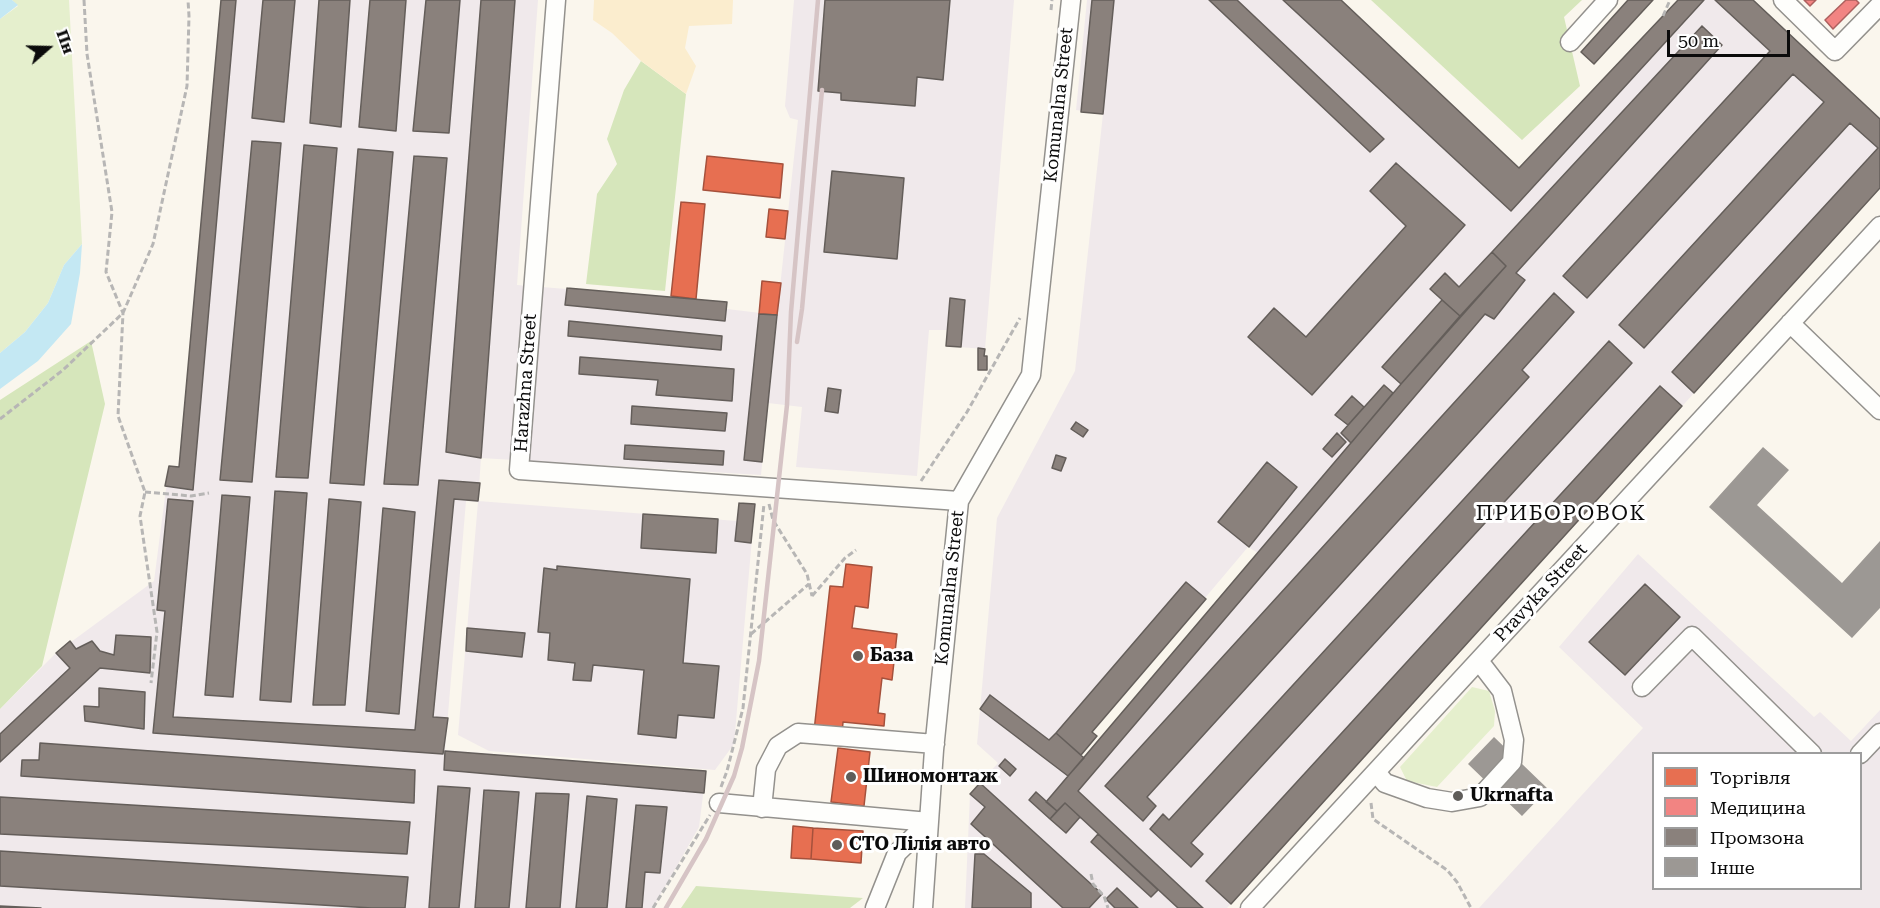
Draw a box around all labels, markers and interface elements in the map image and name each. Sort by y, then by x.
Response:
north arrow [18,18,78,78]
scale bar [1670,18,1793,56]
street label: Komunalna Street [1040,26,1078,184]
text: Пн [52,27,78,56]
text: 50 m [1678,30,1719,51]
street label: Harazhna Street [510,313,542,453]
district label: ПРИБОРОВОК [1476,501,1646,527]
street label: Komunalna Street [931,509,969,667]
street label: Pravyka Street [1490,539,1592,647]
place label: База [870,645,913,667]
marker: База [851,649,865,663]
legend [1652,752,1862,890]
place label: Шиномонтаж [863,766,998,788]
text: Торгівля [1710,767,1791,788]
marker: Шиномонтаж [844,770,858,784]
place label: Ukrnafta [1470,785,1553,807]
marker: Ukrnafta [1451,789,1465,803]
text: Медицина [1710,797,1805,818]
text: Промзона [1710,827,1804,848]
place label: СТО Лілія авто [849,834,990,856]
marker: СТО Лілія авто [830,838,844,852]
text: Інше [1710,857,1755,878]

